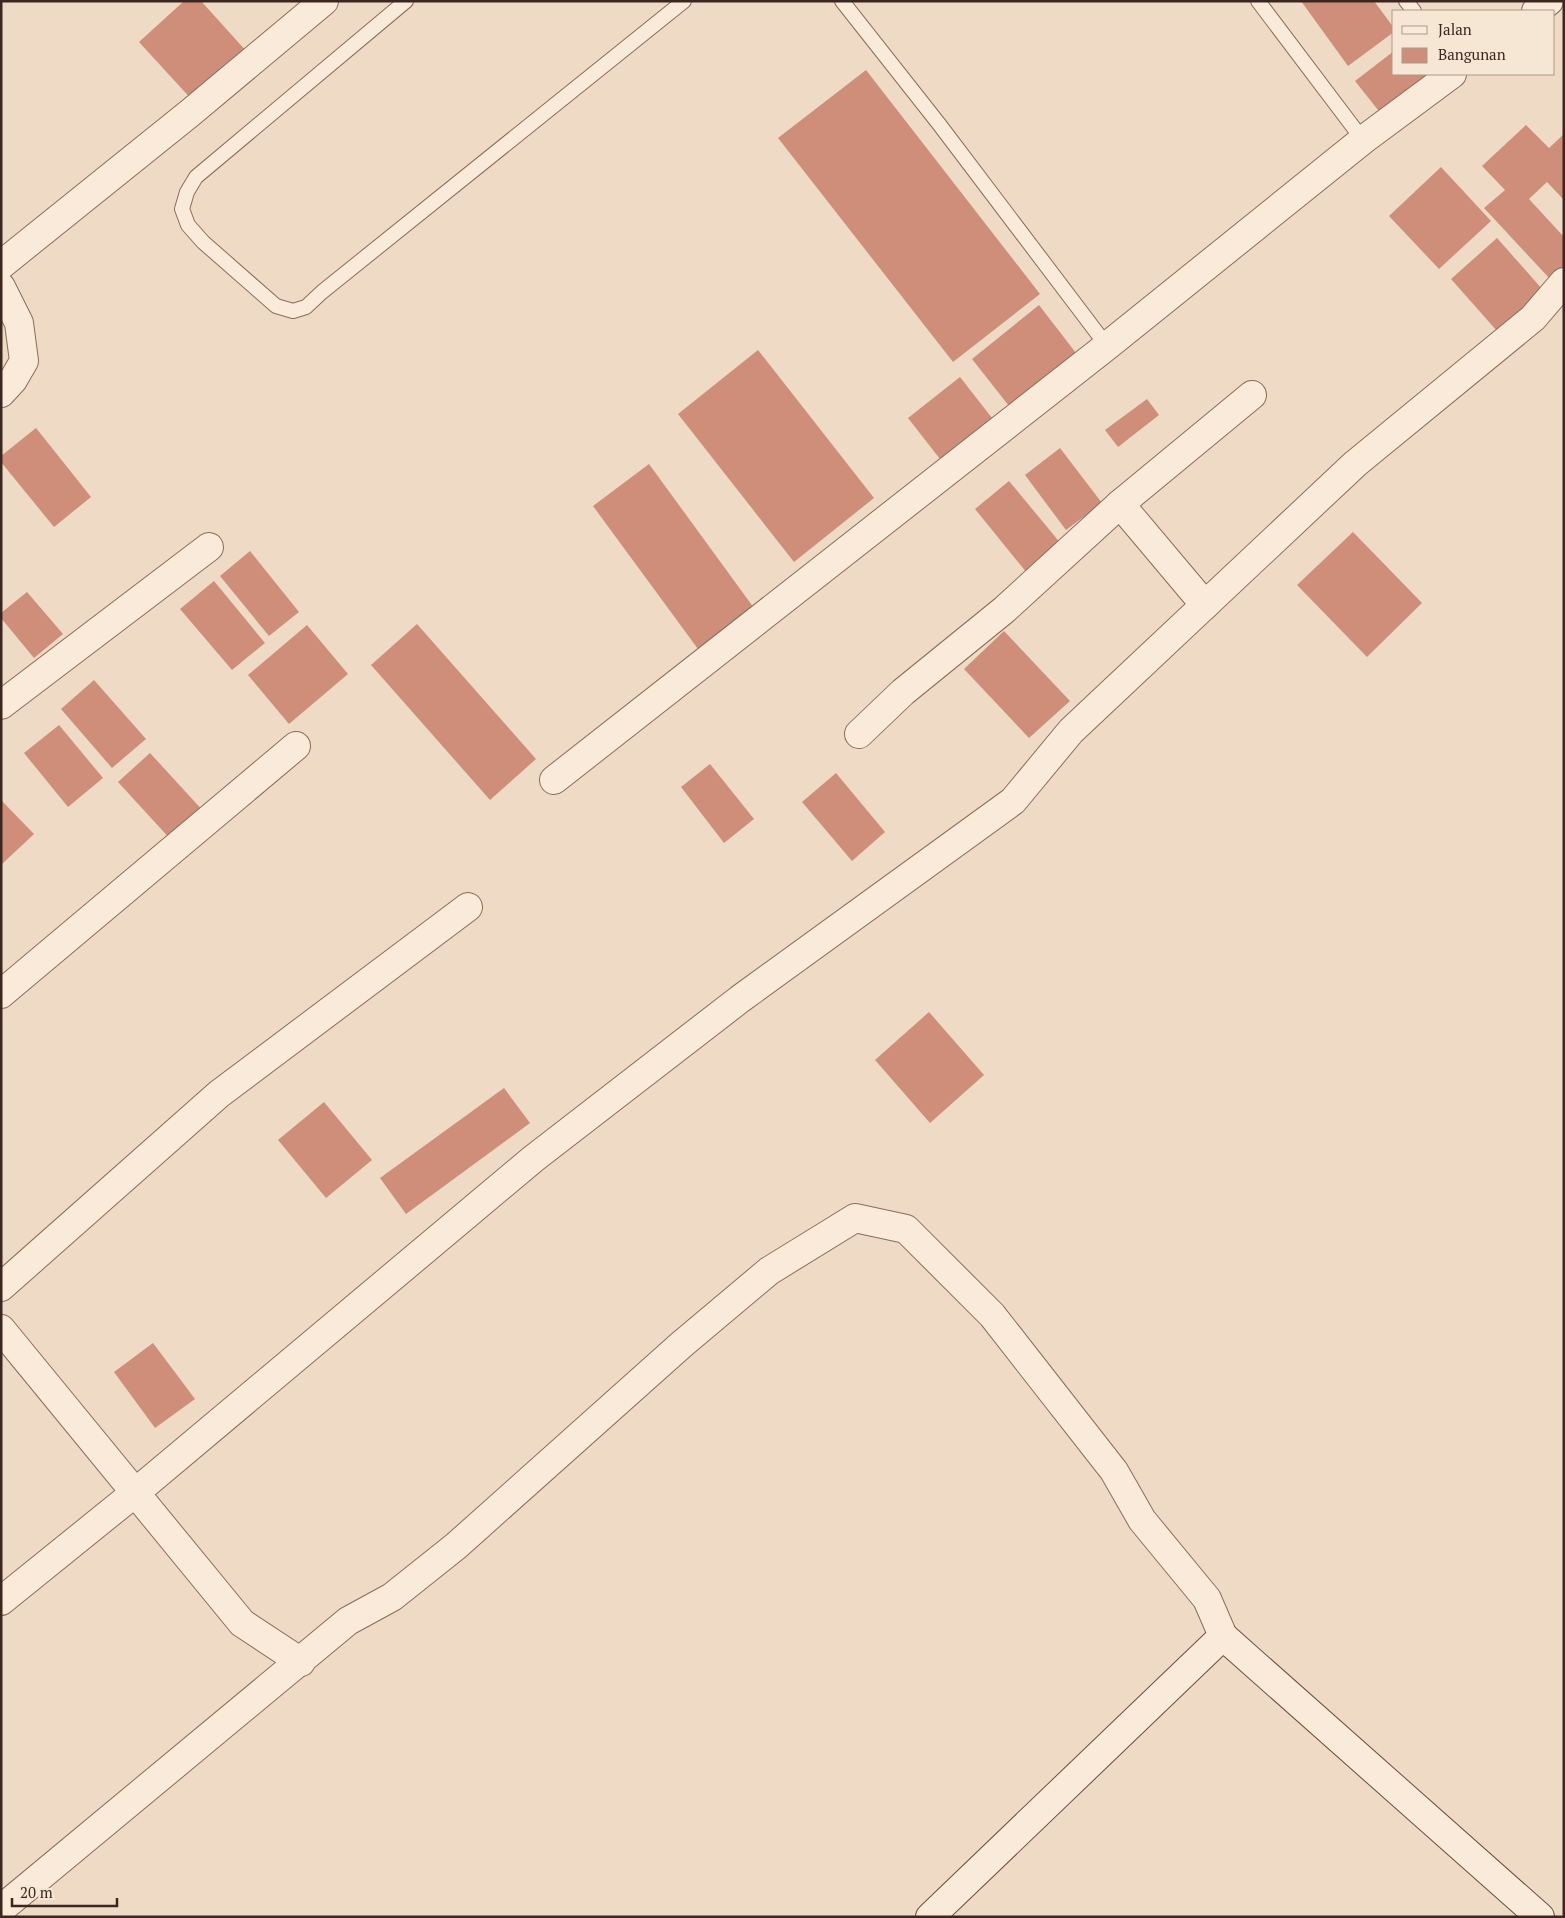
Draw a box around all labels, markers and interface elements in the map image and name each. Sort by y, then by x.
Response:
legend [1392,10,1555,75]
text: Jalan [1438,19,1472,39]
text: Bangunan [1438,44,1506,64]
scale bar [12,1876,118,1908]
text: 20 m [20,1882,53,1902]

